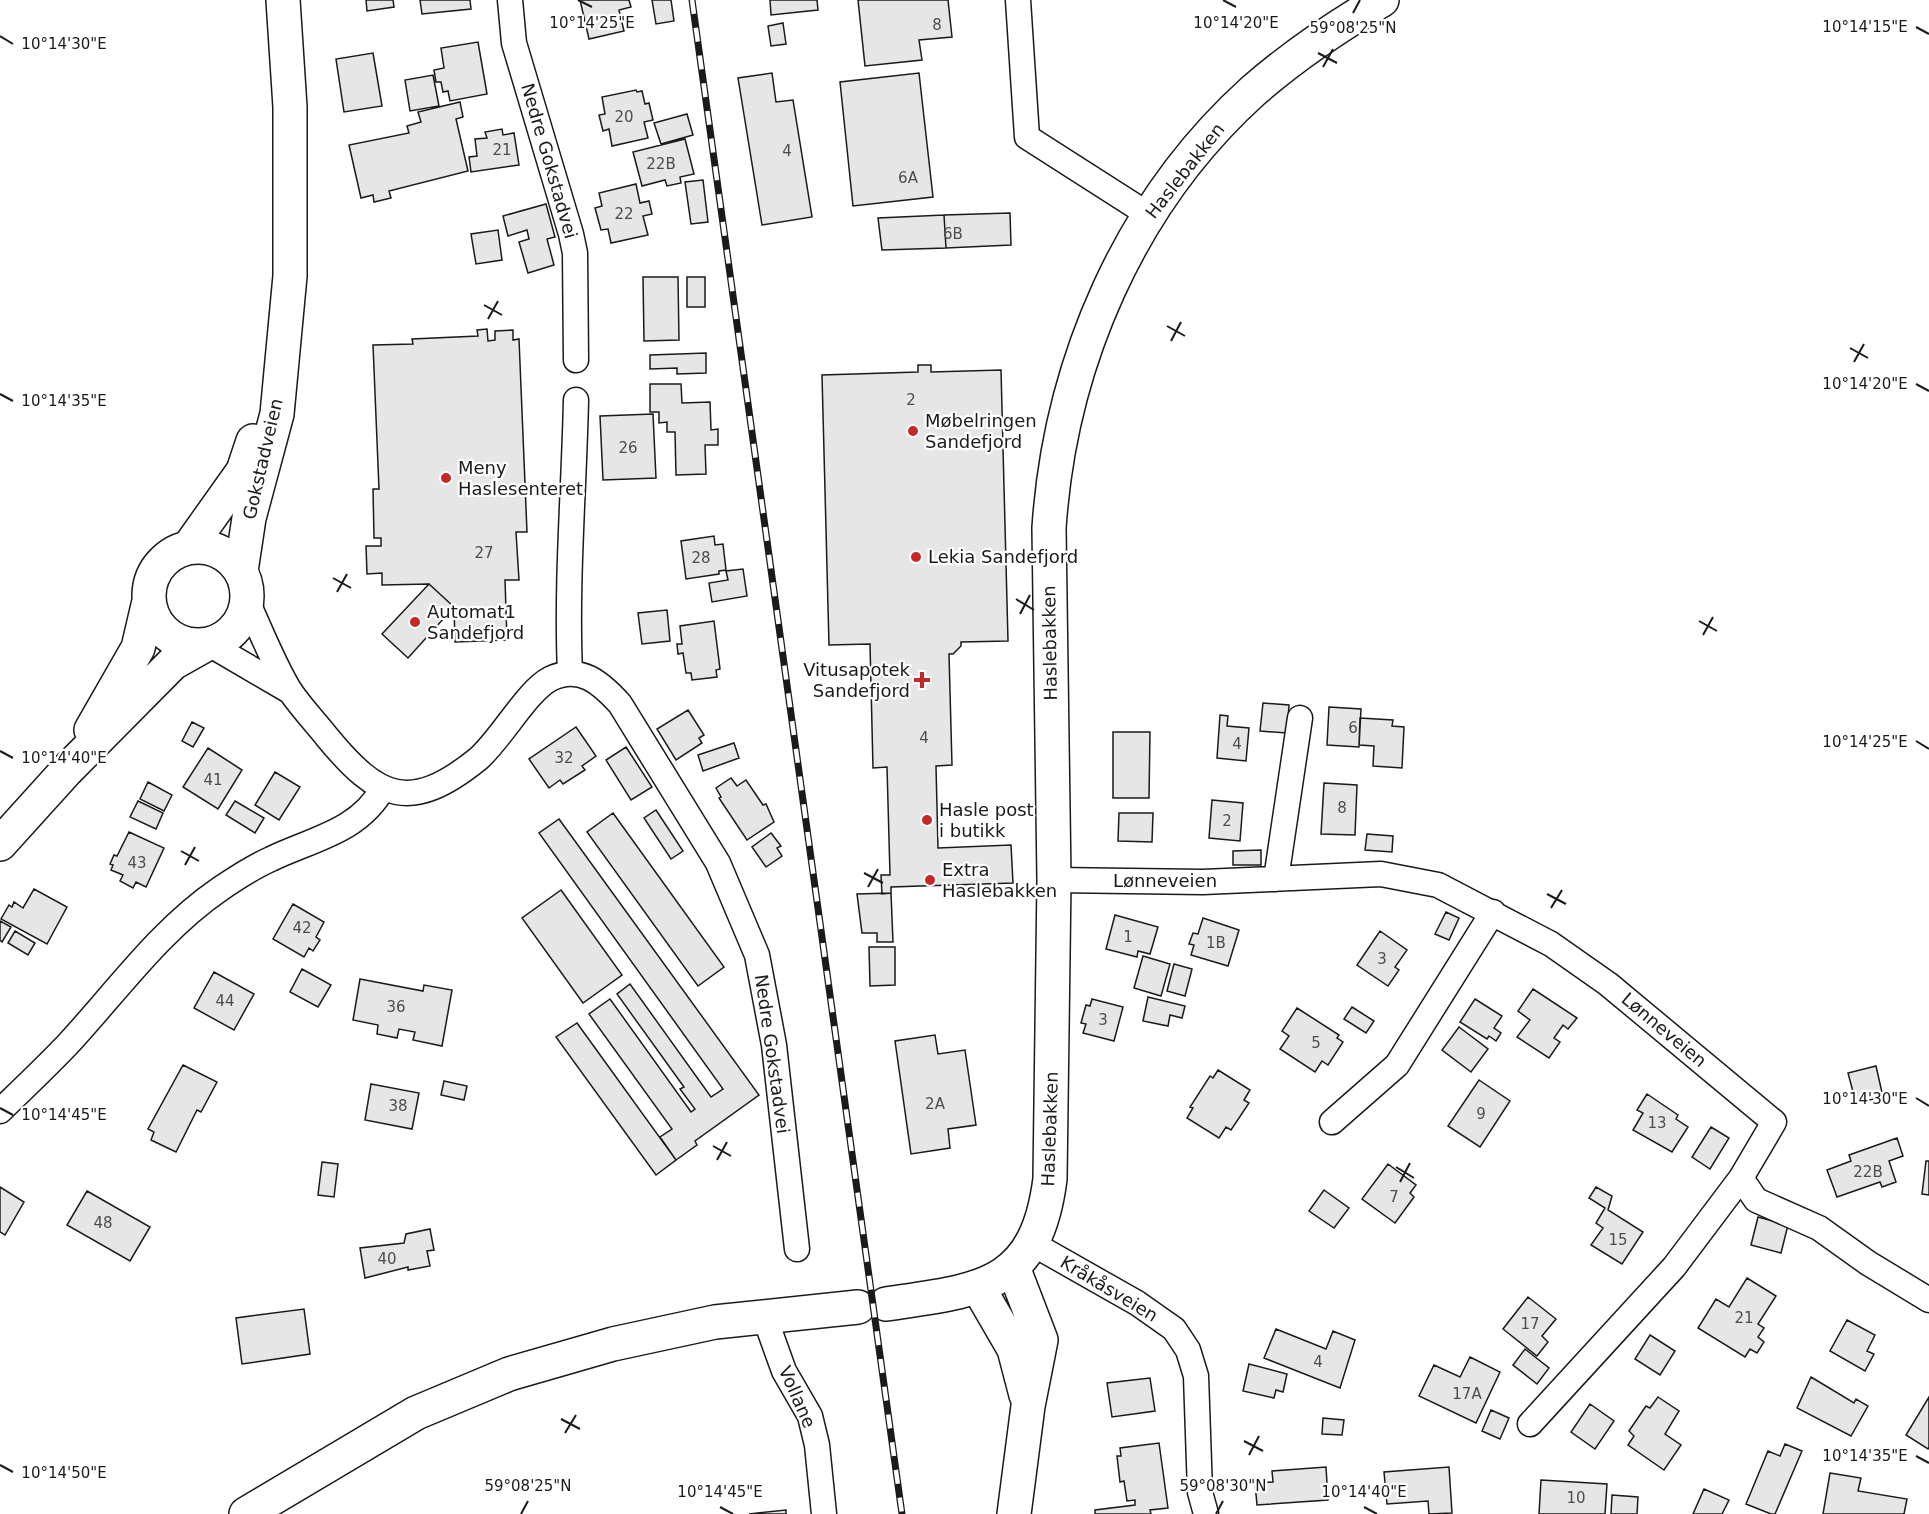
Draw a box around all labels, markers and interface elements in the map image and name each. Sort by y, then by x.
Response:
text: 10°14'25"E [549,14,635,32]
text: 10°14'20"E [1193,14,1279,32]
house number: 8 [932,16,942,34]
text: 10°14'15"E [1822,18,1908,36]
text: 59°08'25"N [1309,19,1397,37]
text: 10°14'30"E [21,35,107,53]
street label: Nedre Gokstadvei [517,81,582,241]
house number: 20 [614,108,634,126]
street label: Haslebakken [1141,119,1228,223]
house number: 21 [492,141,512,159]
house number: 4 [782,142,792,160]
house number: 22B [646,155,676,173]
house number: 6A [898,169,919,187]
house number: 22 [614,205,634,223]
house number: 6B [943,225,963,243]
text: 10°14'20"E [1822,375,1908,393]
house number: 2 [906,391,916,409]
text: 10°14'35"E [21,392,107,410]
street label: Gokstadveien [238,396,287,521]
place label: Møbelringen Sandefjord [925,410,1037,452]
marker: Møbelringen Sandefjord [906,424,920,438]
house number: 26 [618,439,638,457]
place label: Meny Haslesenteret [458,457,583,499]
marker: Meny Haslesenteret [439,471,453,485]
house number: 27 [474,544,494,562]
place label: Lekia Sandefjord [928,546,1078,567]
house number: 28 [691,549,711,567]
marker: Lekia Sandefjord [909,550,923,564]
street label: Haslebakken [1038,585,1061,701]
place label: Automat1 Sandefjord [427,601,524,643]
marker: Automat1 Sandefjord [408,615,422,629]
place label: Vitusapotek Sandefjord [803,659,911,701]
marker: Vitusapotek Sandefjord [915,673,929,687]
house number: 6 [1348,719,1358,737]
house number: 4 [919,729,929,747]
text: 10°14'25"E [1822,733,1908,751]
house number: 4 [1232,735,1242,753]
text: 10°14'40"E [21,749,107,767]
house number: 32 [554,749,574,767]
house number: 41 [203,771,223,789]
place label: Hasle post i butikk [939,799,1034,841]
house number: 8 [1337,799,1347,817]
house number: 2 [1222,812,1232,830]
marker: Hasle post i butikk [920,813,934,827]
house number: 43 [127,854,147,872]
place label: Extra Haslebakken [942,859,1057,901]
street label: Lønneveien [1113,870,1217,891]
marker: Extra Haslebakken [923,873,937,887]
house number: 42 [292,919,312,937]
house number: 1 [1123,928,1133,946]
house number: 1B [1206,934,1226,952]
house number: 3 [1377,950,1387,968]
street label: Nedre Gokstadvei [751,973,794,1135]
street label: Lønneveien [1618,988,1711,1071]
house number: 44 [215,992,235,1010]
house number: 36 [386,998,406,1016]
house number: 3 [1098,1011,1108,1029]
house number: 5 [1311,1034,1321,1052]
street label: Haslebakken [1037,1071,1062,1187]
text: 10°14'30"E [1822,1090,1908,1108]
house number: 2A [925,1095,946,1113]
house number: 38 [388,1097,408,1115]
house number: 9 [1476,1105,1486,1123]
text: 10°14'45"E [21,1106,107,1124]
house number: 13 [1647,1114,1667,1132]
house number: 22B [1853,1163,1883,1181]
house number: 7 [1389,1188,1399,1206]
house number: 48 [93,1214,113,1232]
house number: 15 [1608,1231,1628,1249]
house number: 40 [377,1250,397,1268]
street label: Kråkåsveien [1057,1251,1162,1326]
house number: 21 [1734,1309,1754,1327]
house number: 17 [1520,1315,1540,1333]
house number: 4 [1313,1353,1323,1371]
street label: Vollane [775,1363,820,1431]
house number: 17A [1452,1385,1482,1403]
text: 10°14'35"E [1822,1447,1908,1465]
text: 10°14'50"E [21,1464,107,1482]
text: 59°08'25"N [484,1477,572,1495]
text: 59°08'30"N [1179,1477,1267,1495]
text: 10°14'45"E [677,1483,763,1501]
text: 10°14'40"E [1321,1483,1407,1501]
house number: 10 [1566,1489,1586,1507]

